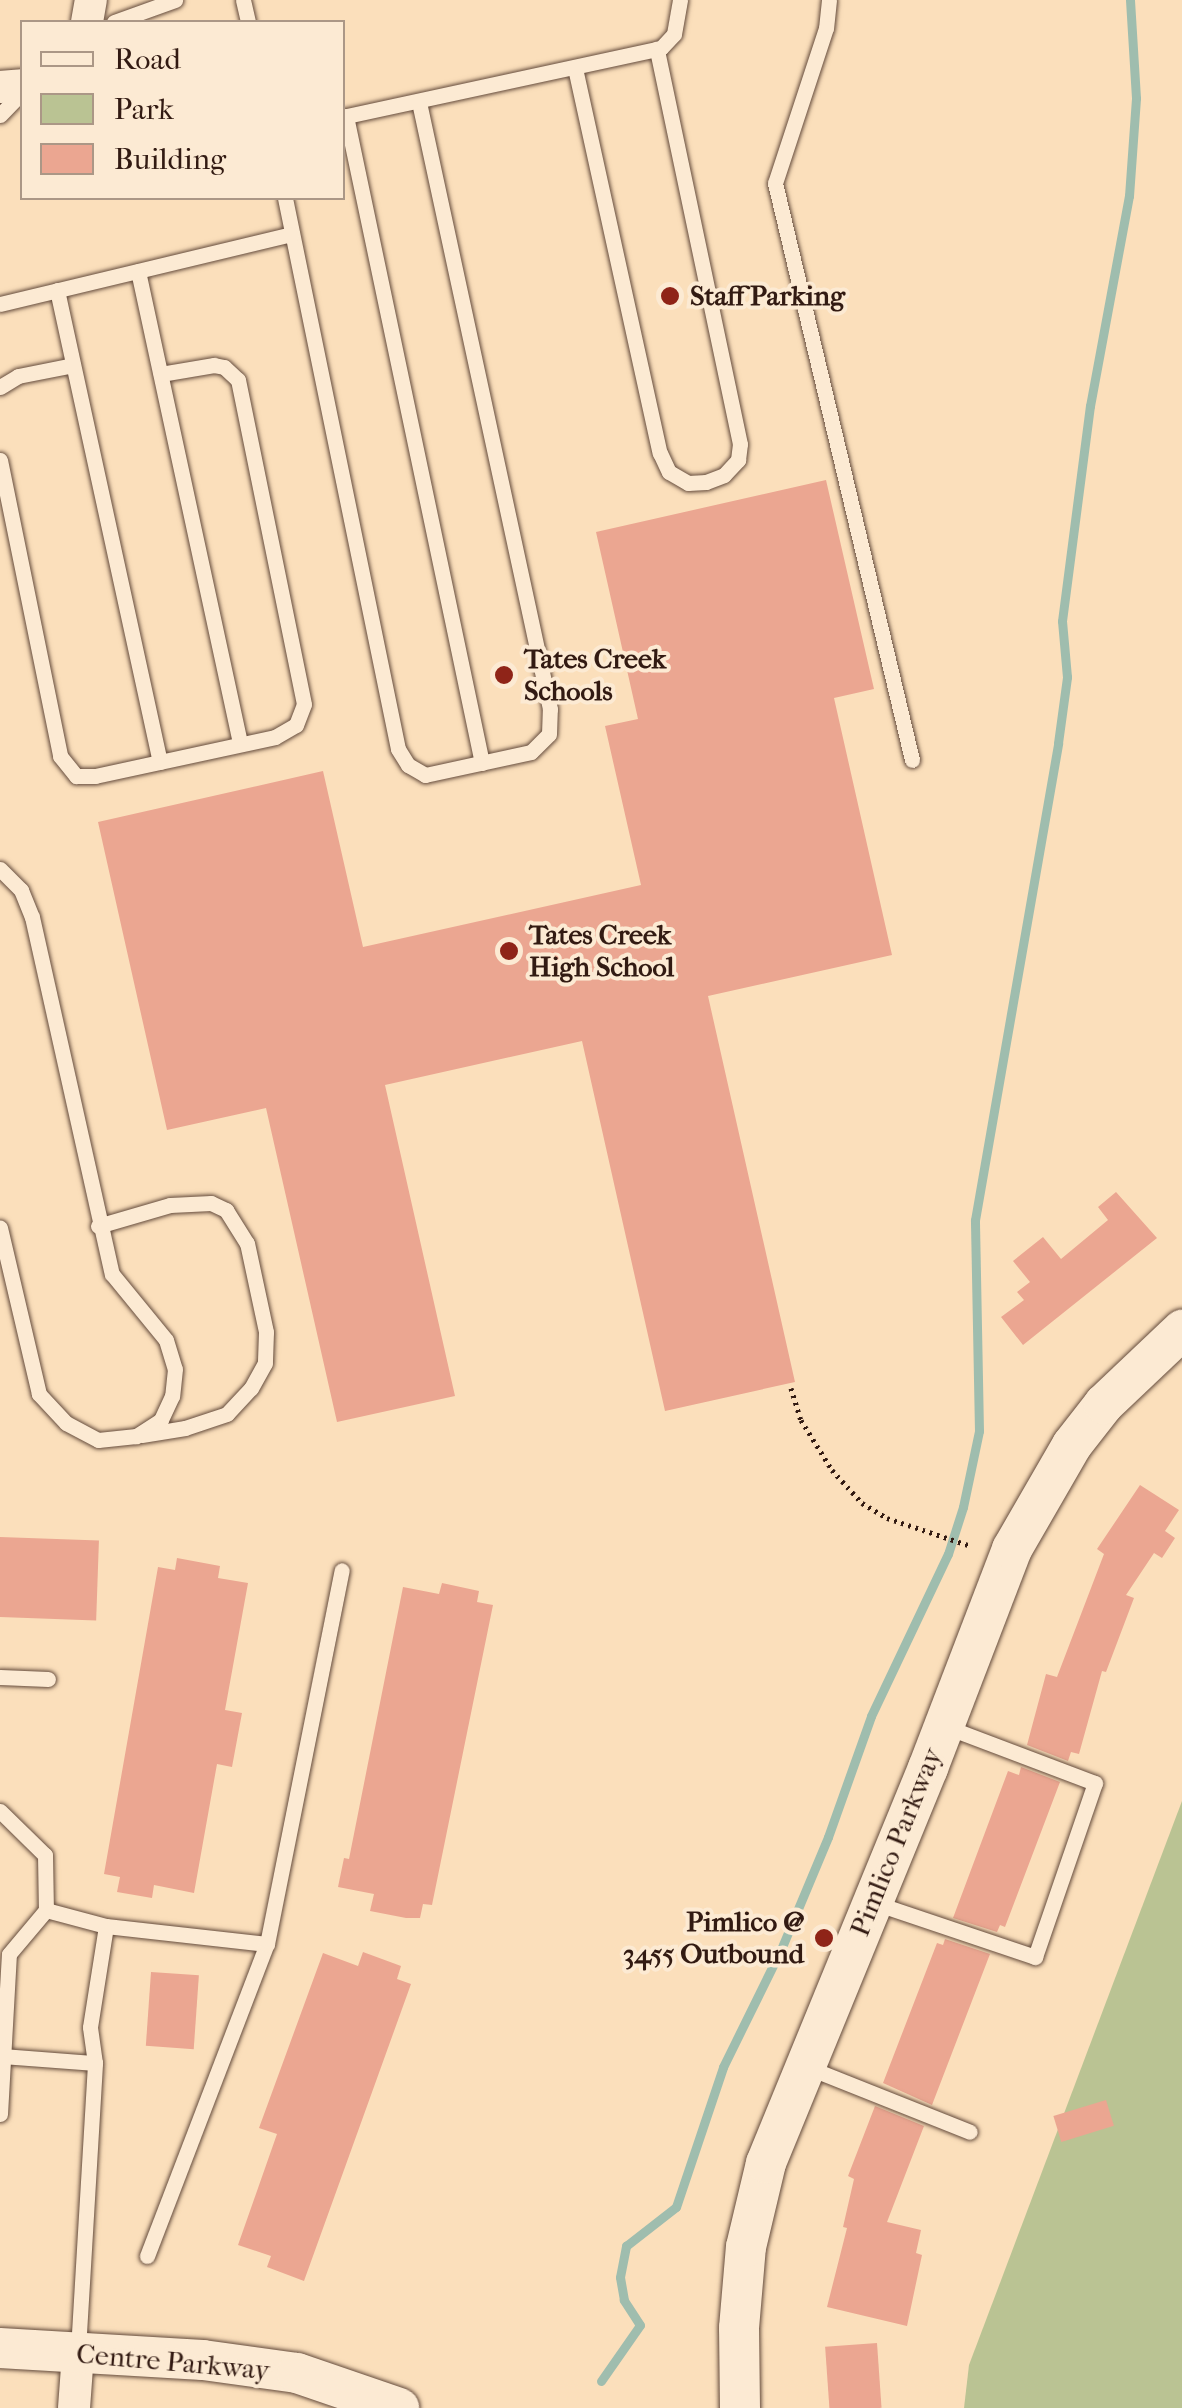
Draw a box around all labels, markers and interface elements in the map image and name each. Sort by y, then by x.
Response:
legend [20,20,345,200]
text: Road [114,42,181,77]
text: Park [114,92,174,127]
text: Building [114,142,226,177]
place label: Staff Parking [690,279,845,313]
marker: Staff Parking [659,285,681,307]
place label: Tates Creek Schools [524,642,666,708]
marker: Tates Creek Schools [493,664,515,686]
place label: Tates Creek High School [529,918,674,984]
marker: Tates Creek High School [498,940,520,962]
street label: Pimlico Parkway [843,1743,949,1941]
place label: Pimlico @ 3455 Outbound [623,1905,804,1971]
marker: Pimlico @ 3455 Outbound [813,1927,835,1949]
street label: Centre Parkway [75,2337,271,2387]

